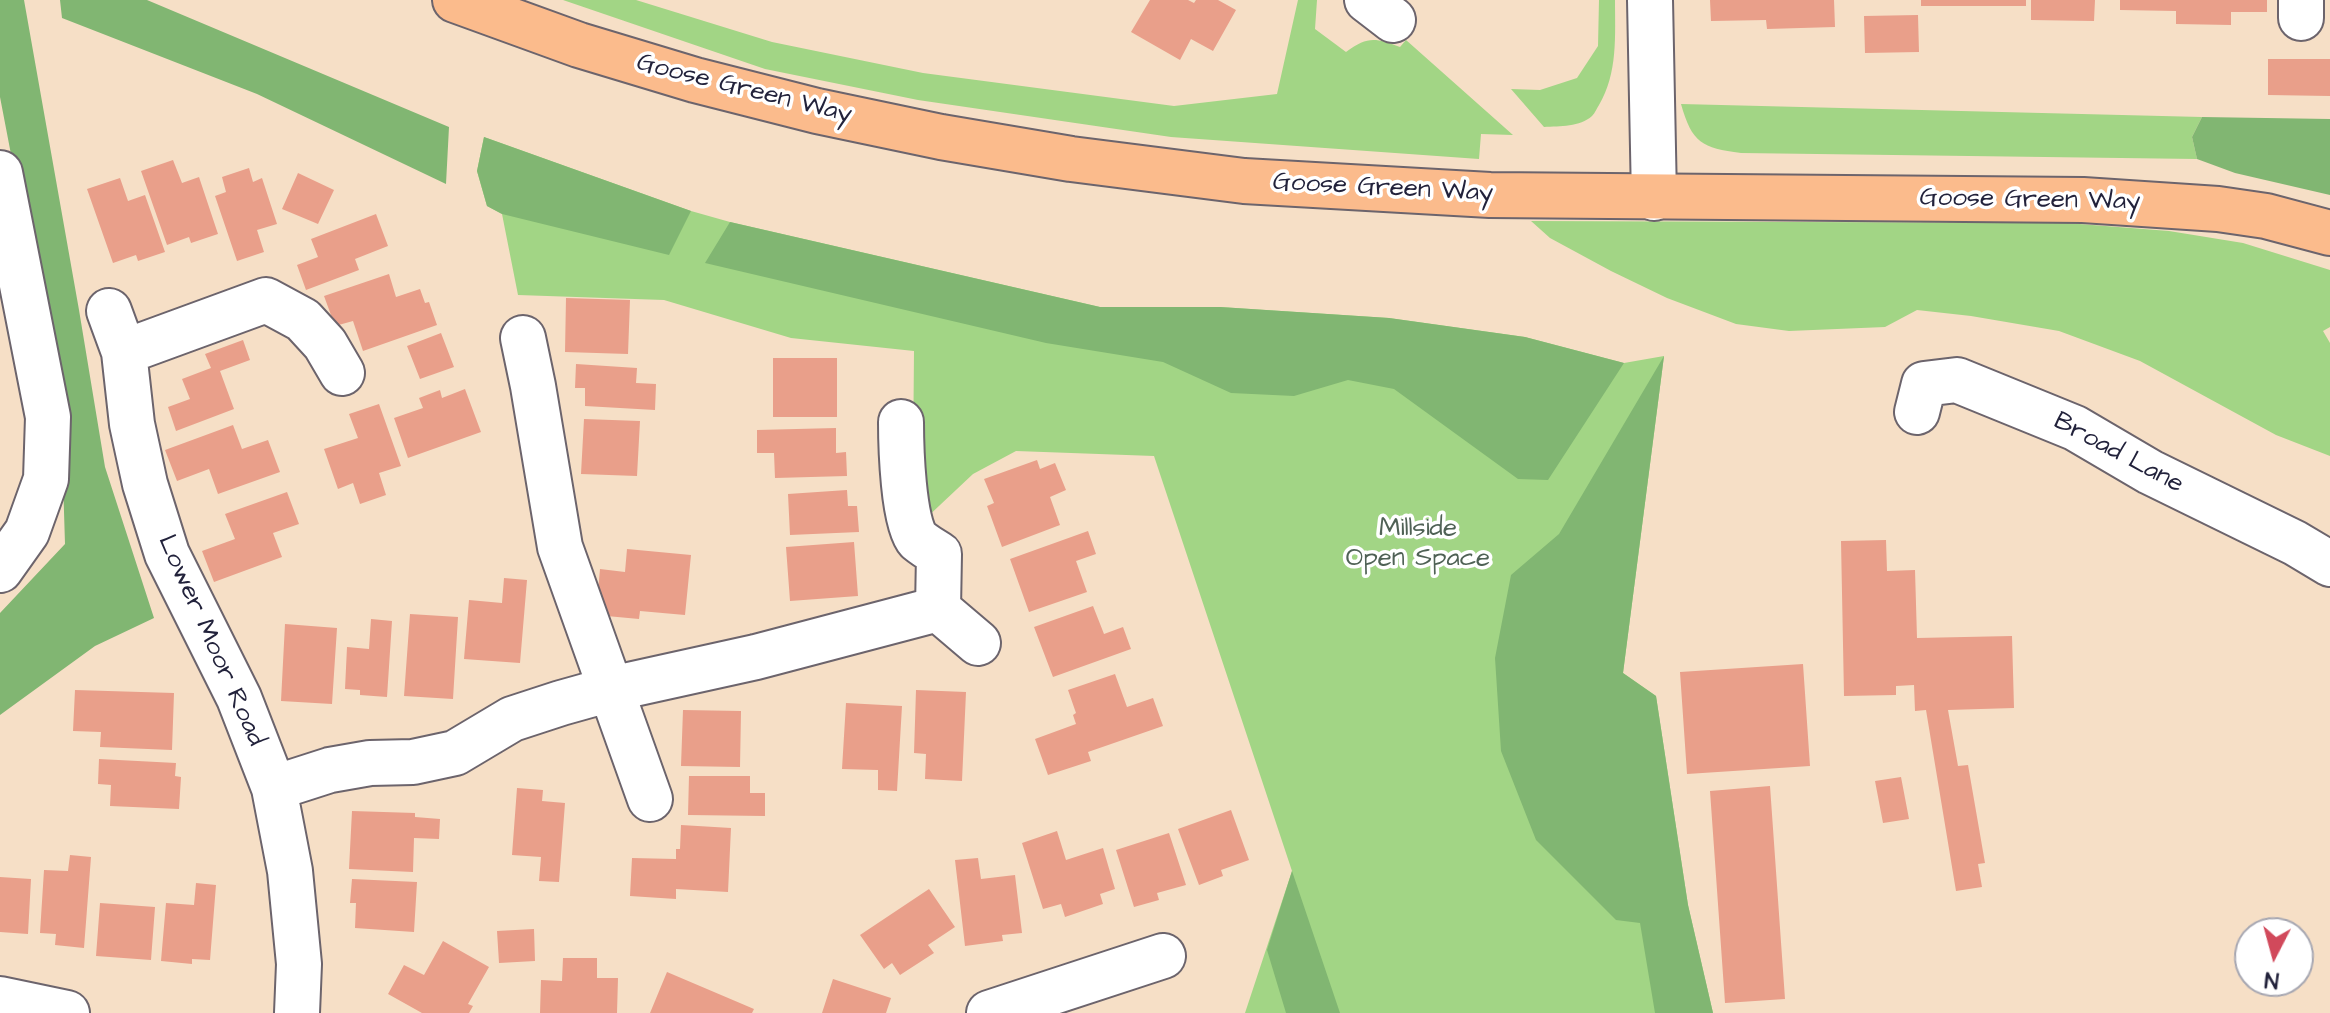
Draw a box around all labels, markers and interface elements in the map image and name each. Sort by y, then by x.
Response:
street label: Goose Green Way [633,48,855,132]
street label: Goose Green Way [1272,168,1494,210]
street label: Goose Green Way [1919,183,2141,219]
street label: Broad Lane [2048,407,2188,501]
park label: Millside Open Space [1346,514,1490,576]
street label: Lower Moor Road [149,531,271,751]
north arrow [2234,917,2314,997]
text: N [2263,963,2280,996]

